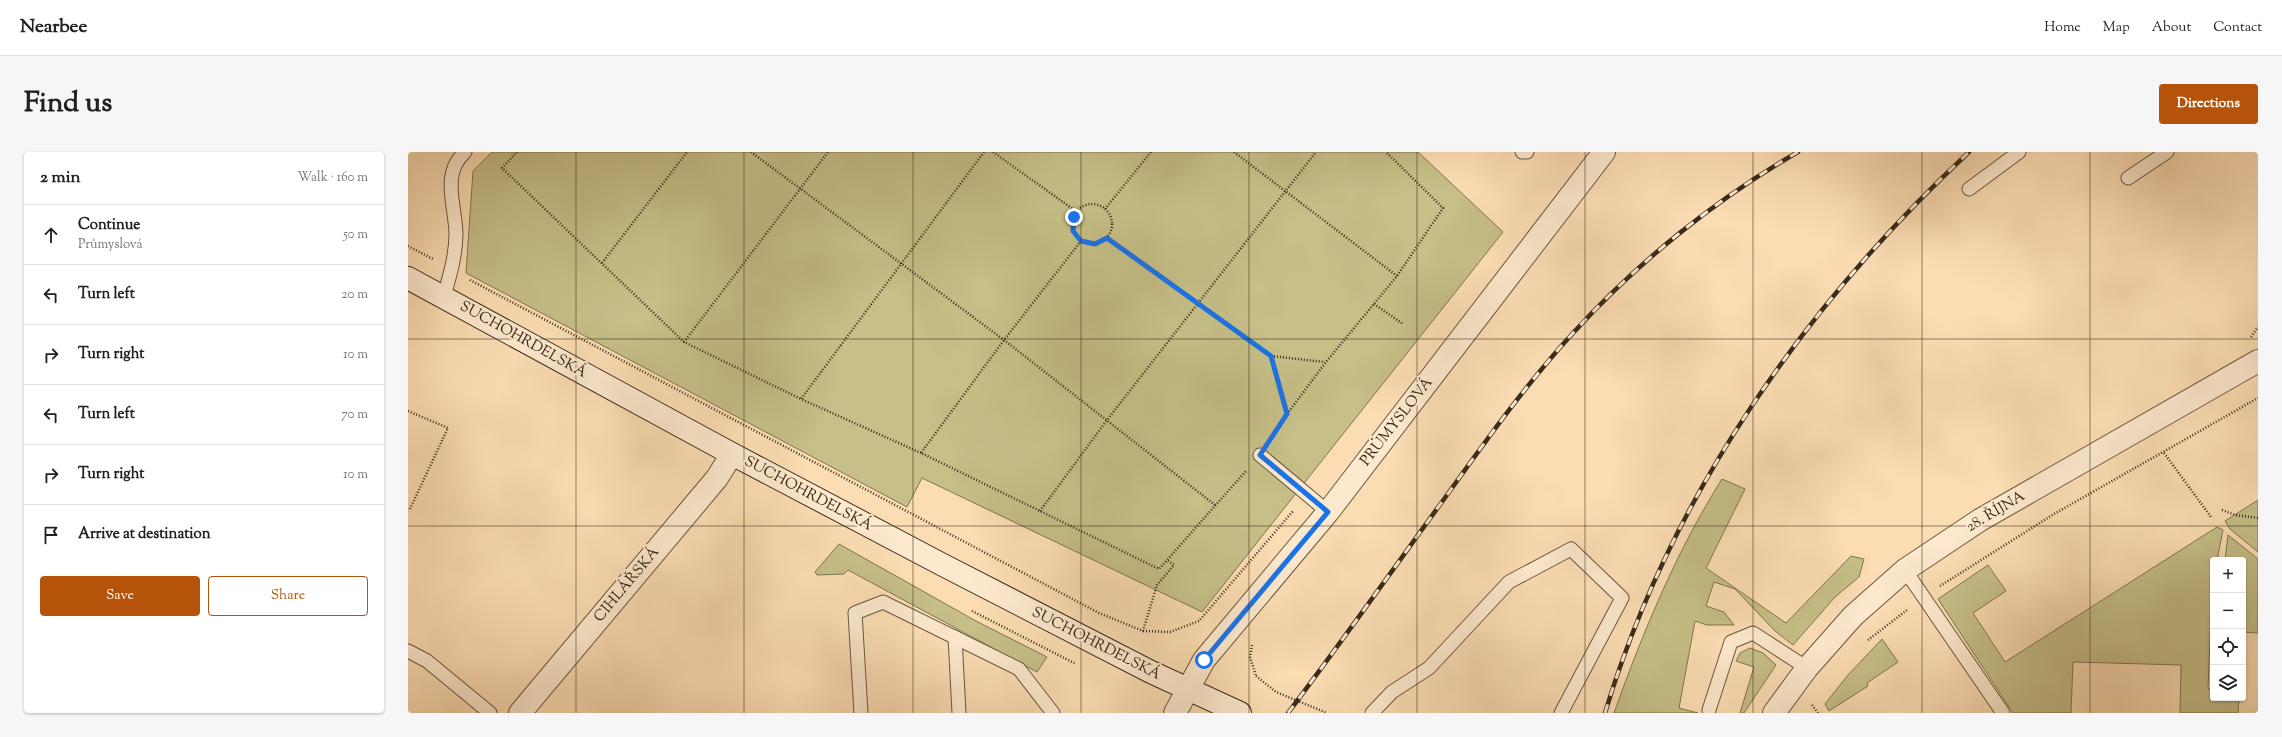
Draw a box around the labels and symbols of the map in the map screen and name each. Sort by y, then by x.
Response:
route end [1065,208,1083,226]
street label: SUCHOHRDELSKÁ [456,295,591,384]
street label: PRŮMYSLOVÁ [1354,372,1438,471]
street label: SUCHOHRDELSKÁ [740,450,876,537]
street label: 28. ŘÍJNA [1962,485,2029,538]
street label: CIHLÁŘSKÁ [588,542,665,627]
street label: SUCHOHRDELSKÁ [1028,601,1165,686]
route start [1195,651,1213,669]

